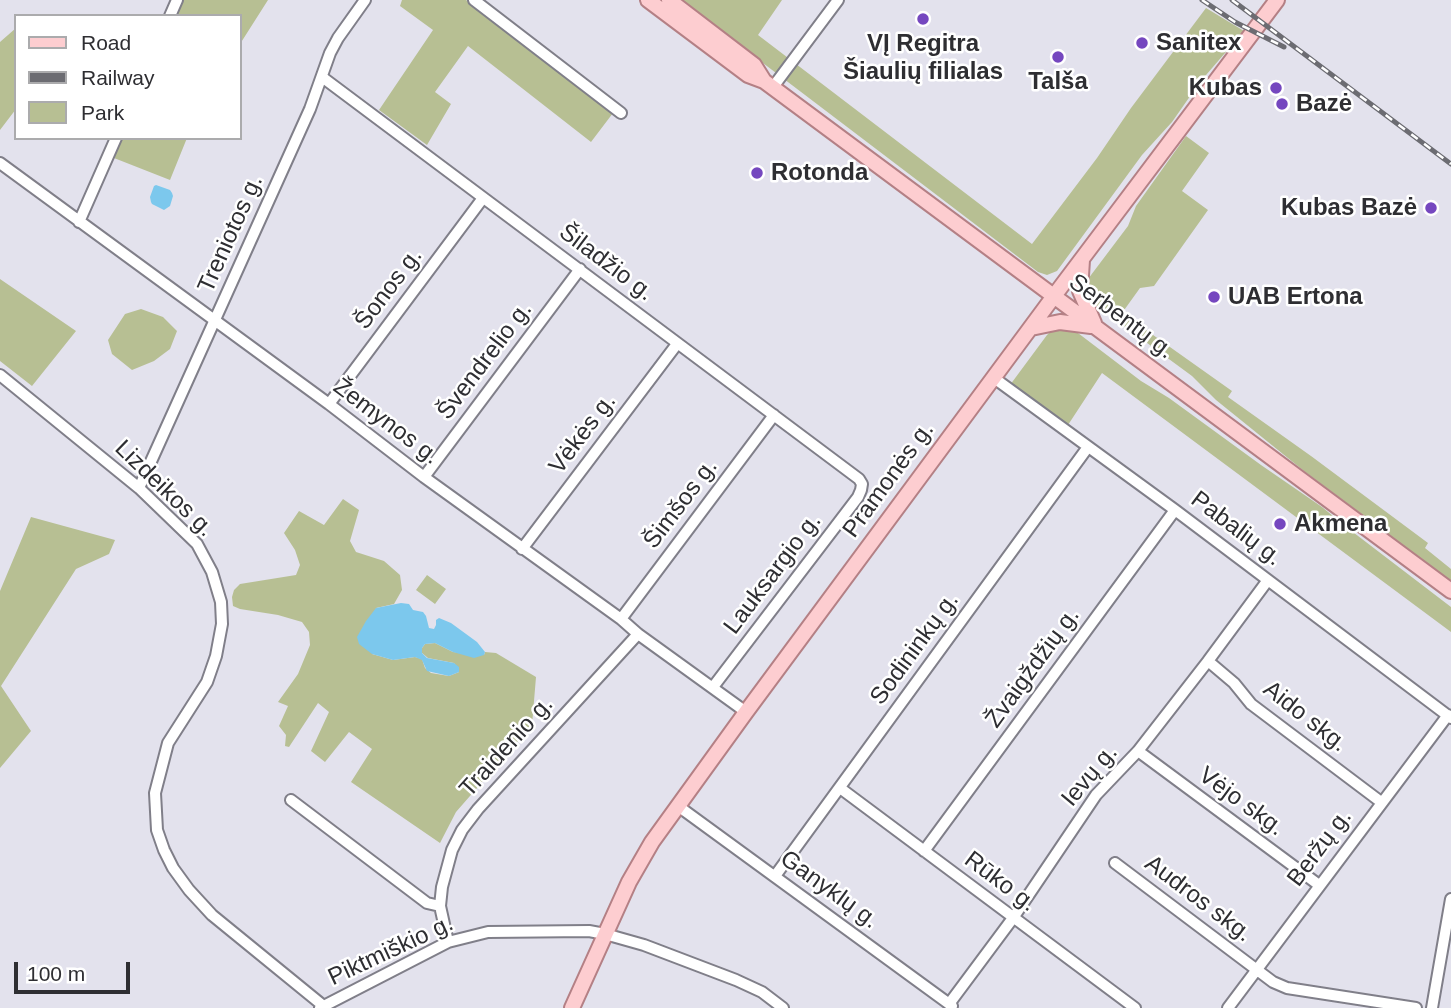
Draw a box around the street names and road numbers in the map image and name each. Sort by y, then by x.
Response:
street label: Treniotos g. [192,171,270,297]
street label: Šiladžio g. [553,218,659,308]
street label: Šonos g. [349,243,429,335]
street label: Serbentų g. [1063,268,1179,366]
street label: Švendrelio g. [431,296,539,426]
street label: Žemynos g. [327,373,445,471]
street label: Vėkės g. [543,388,623,480]
street label: Pramonės g. [837,416,941,544]
street label: Lizdeikos g. [108,435,220,543]
street label: Šimšos g. [638,453,724,555]
street label: Pabalių g. [1185,485,1287,573]
street label: Lauksargio g. [718,508,828,640]
street label: Sodininkų g. [865,587,965,711]
street label: Žvaigždžių g. [980,602,1086,734]
street label: Aido skg. [1257,675,1353,759]
street label: Traidenio g. [454,691,560,803]
street label: Ievų g. [1056,739,1124,813]
street label: Vėjo skg. [1193,761,1289,843]
street label: Beržų g. [1282,804,1358,892]
street label: Ganyklų g. [774,845,884,935]
street label: Rūko g. [958,846,1042,918]
street label: Audros skg. [1139,849,1257,949]
street label: Piktmiškio g. [324,909,458,993]

